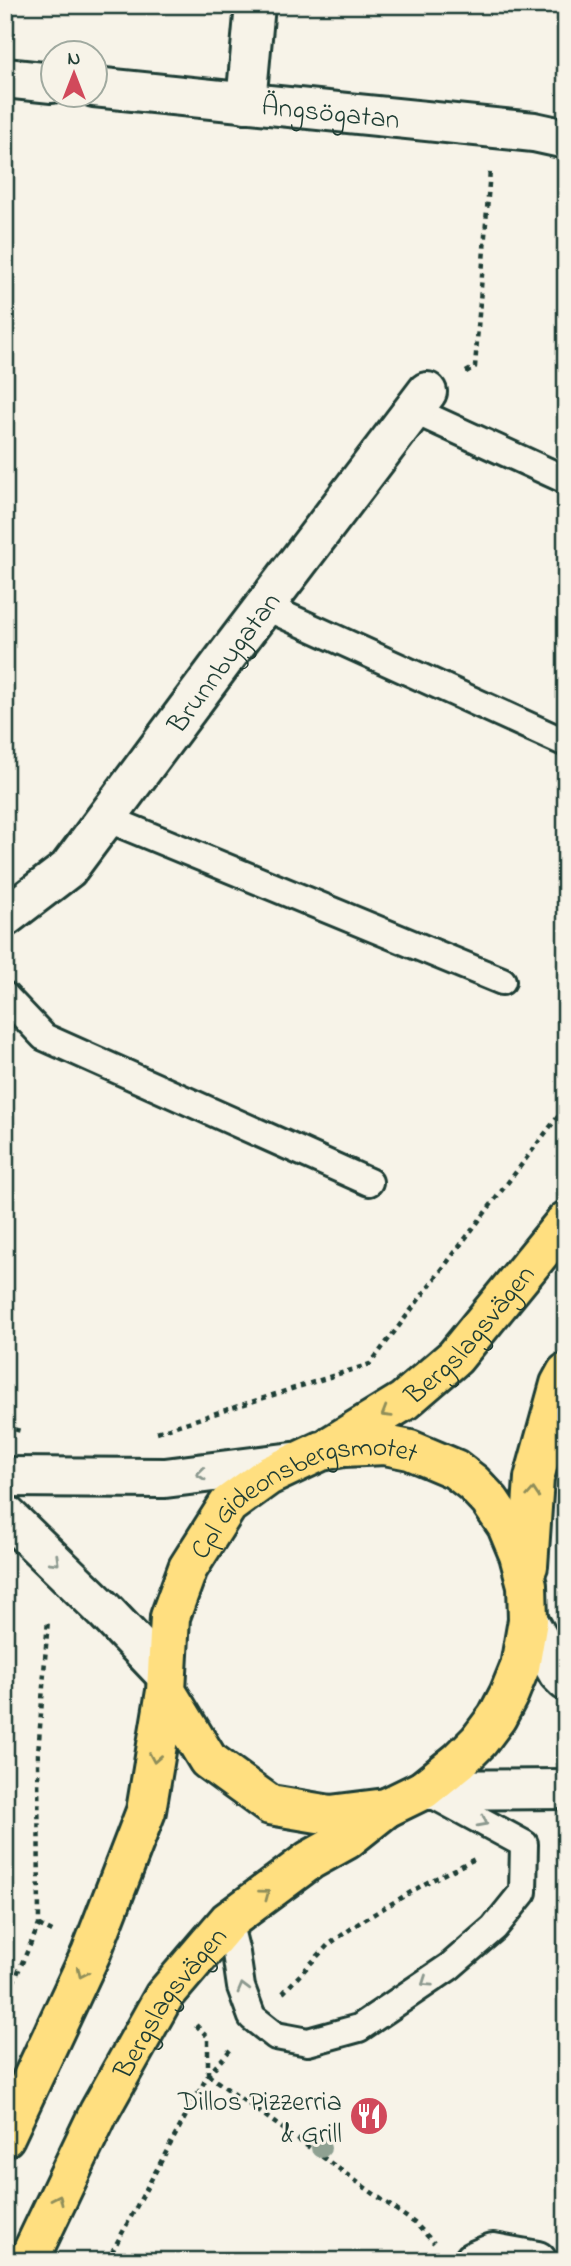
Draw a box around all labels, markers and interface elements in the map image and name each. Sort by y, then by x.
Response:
north arrow [38,38,108,108]
text: N [68,46,81,73]
street label: Ängsögatan [259,87,401,142]
street label: Brunnbygatan [158,584,292,744]
street label: Bergslagsvägen [396,1257,546,1417]
one-way arrow [380,1404,393,1417]
street label: Cpl Gideonsbergsmotet [182,1428,424,1568]
one-way arrow [195,1467,207,1482]
one-way arrow [525,1487,540,1498]
one-way arrow [46,1552,59,1565]
one-way arrow [148,1752,163,1764]
one-way arrow [476,1814,488,1827]
one-way arrow [258,1889,270,1902]
street label: Bergslagsvägen [104,1919,239,2088]
one-way arrow [76,1966,90,1978]
one-way arrow [421,1974,434,1987]
one-way arrow [236,1982,251,1994]
place label: Dillos Pizzerria & Grill [177,2083,342,2156]
restaurant icon: Dillos Pizzerria & Grill [348,2095,390,2137]
one-way arrow [49,2194,63,2206]

